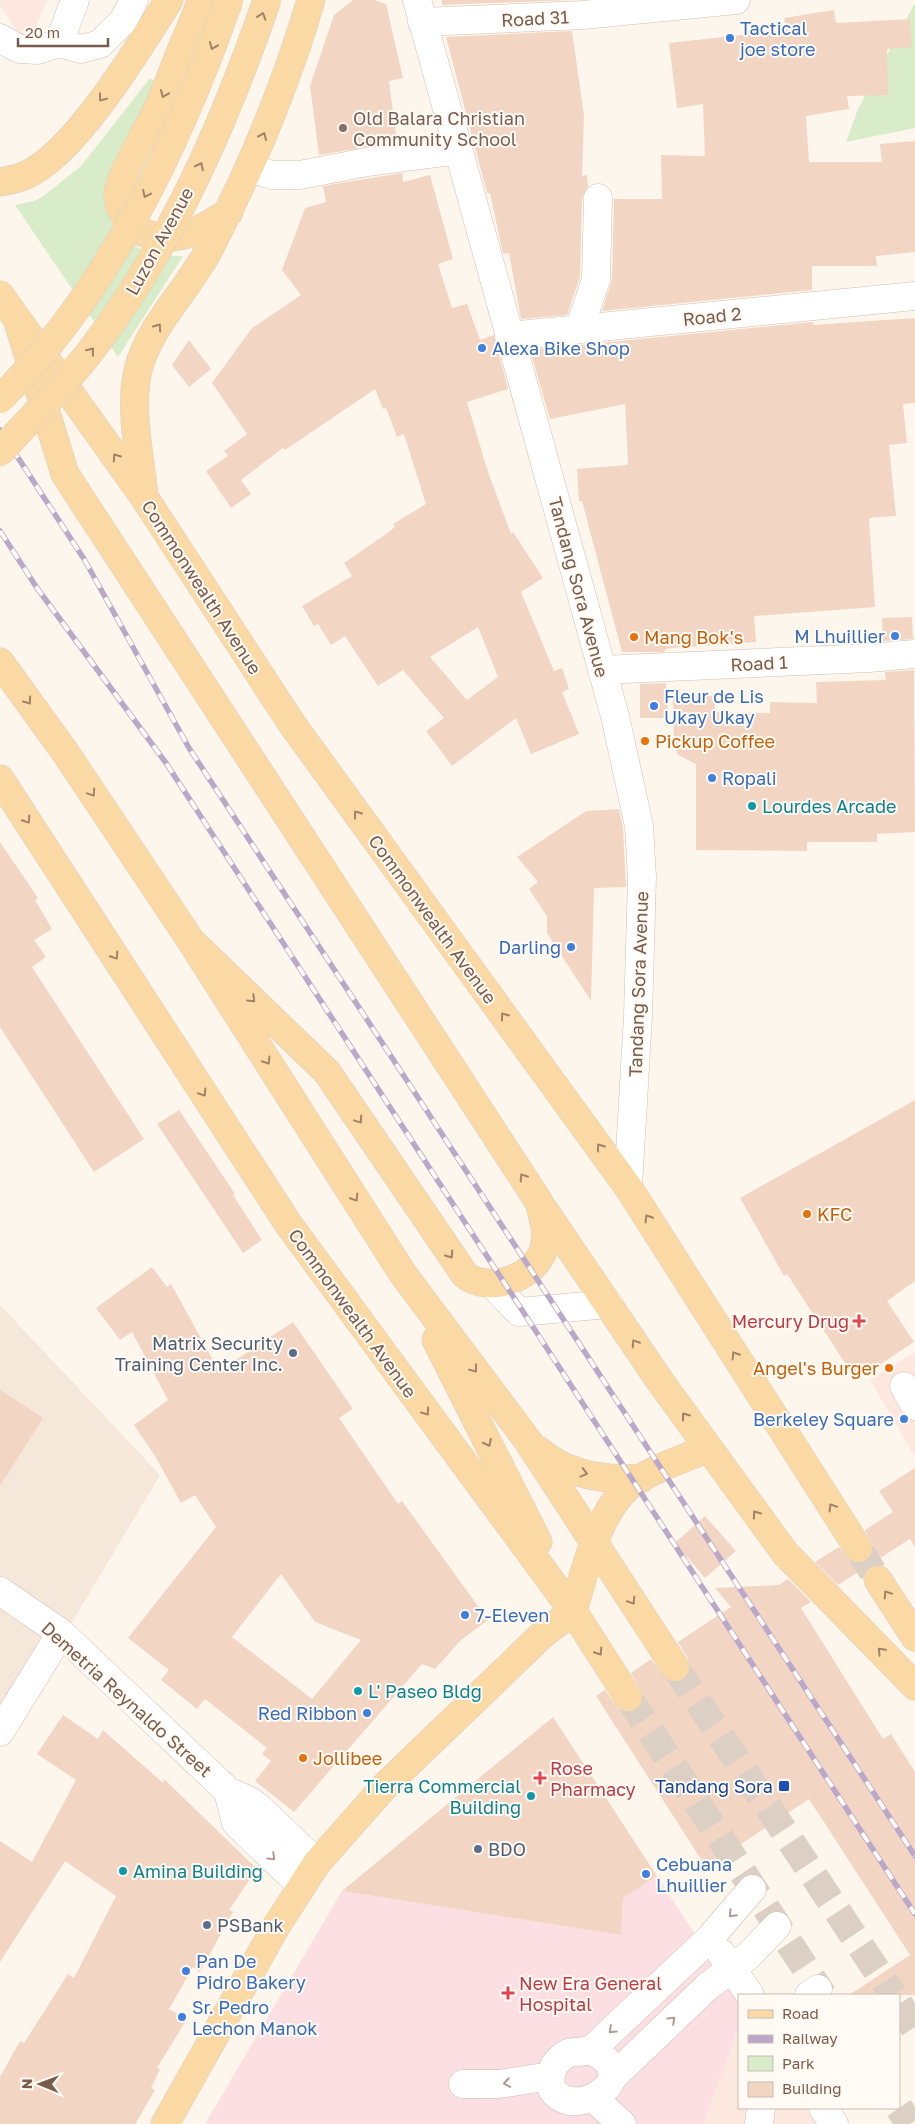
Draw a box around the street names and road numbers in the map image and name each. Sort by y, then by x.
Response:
street label: Road 31 [501,5,570,31]
street label: Luzon Avenue [120,183,198,299]
street label: Road 2 [681,302,743,330]
street label: Tandang Sora Avenue [544,494,614,680]
street label: Commonwealth Avenue [137,496,267,678]
street label: Road 1 [730,651,788,675]
street label: Commonwealth Avenue [364,830,502,1008]
street label: Tandang Sora Avenue [624,891,652,1077]
street label: Commonwealth Avenue [284,1224,422,1402]
street label: Demetria Reynaldo Street [37,1617,217,1781]

